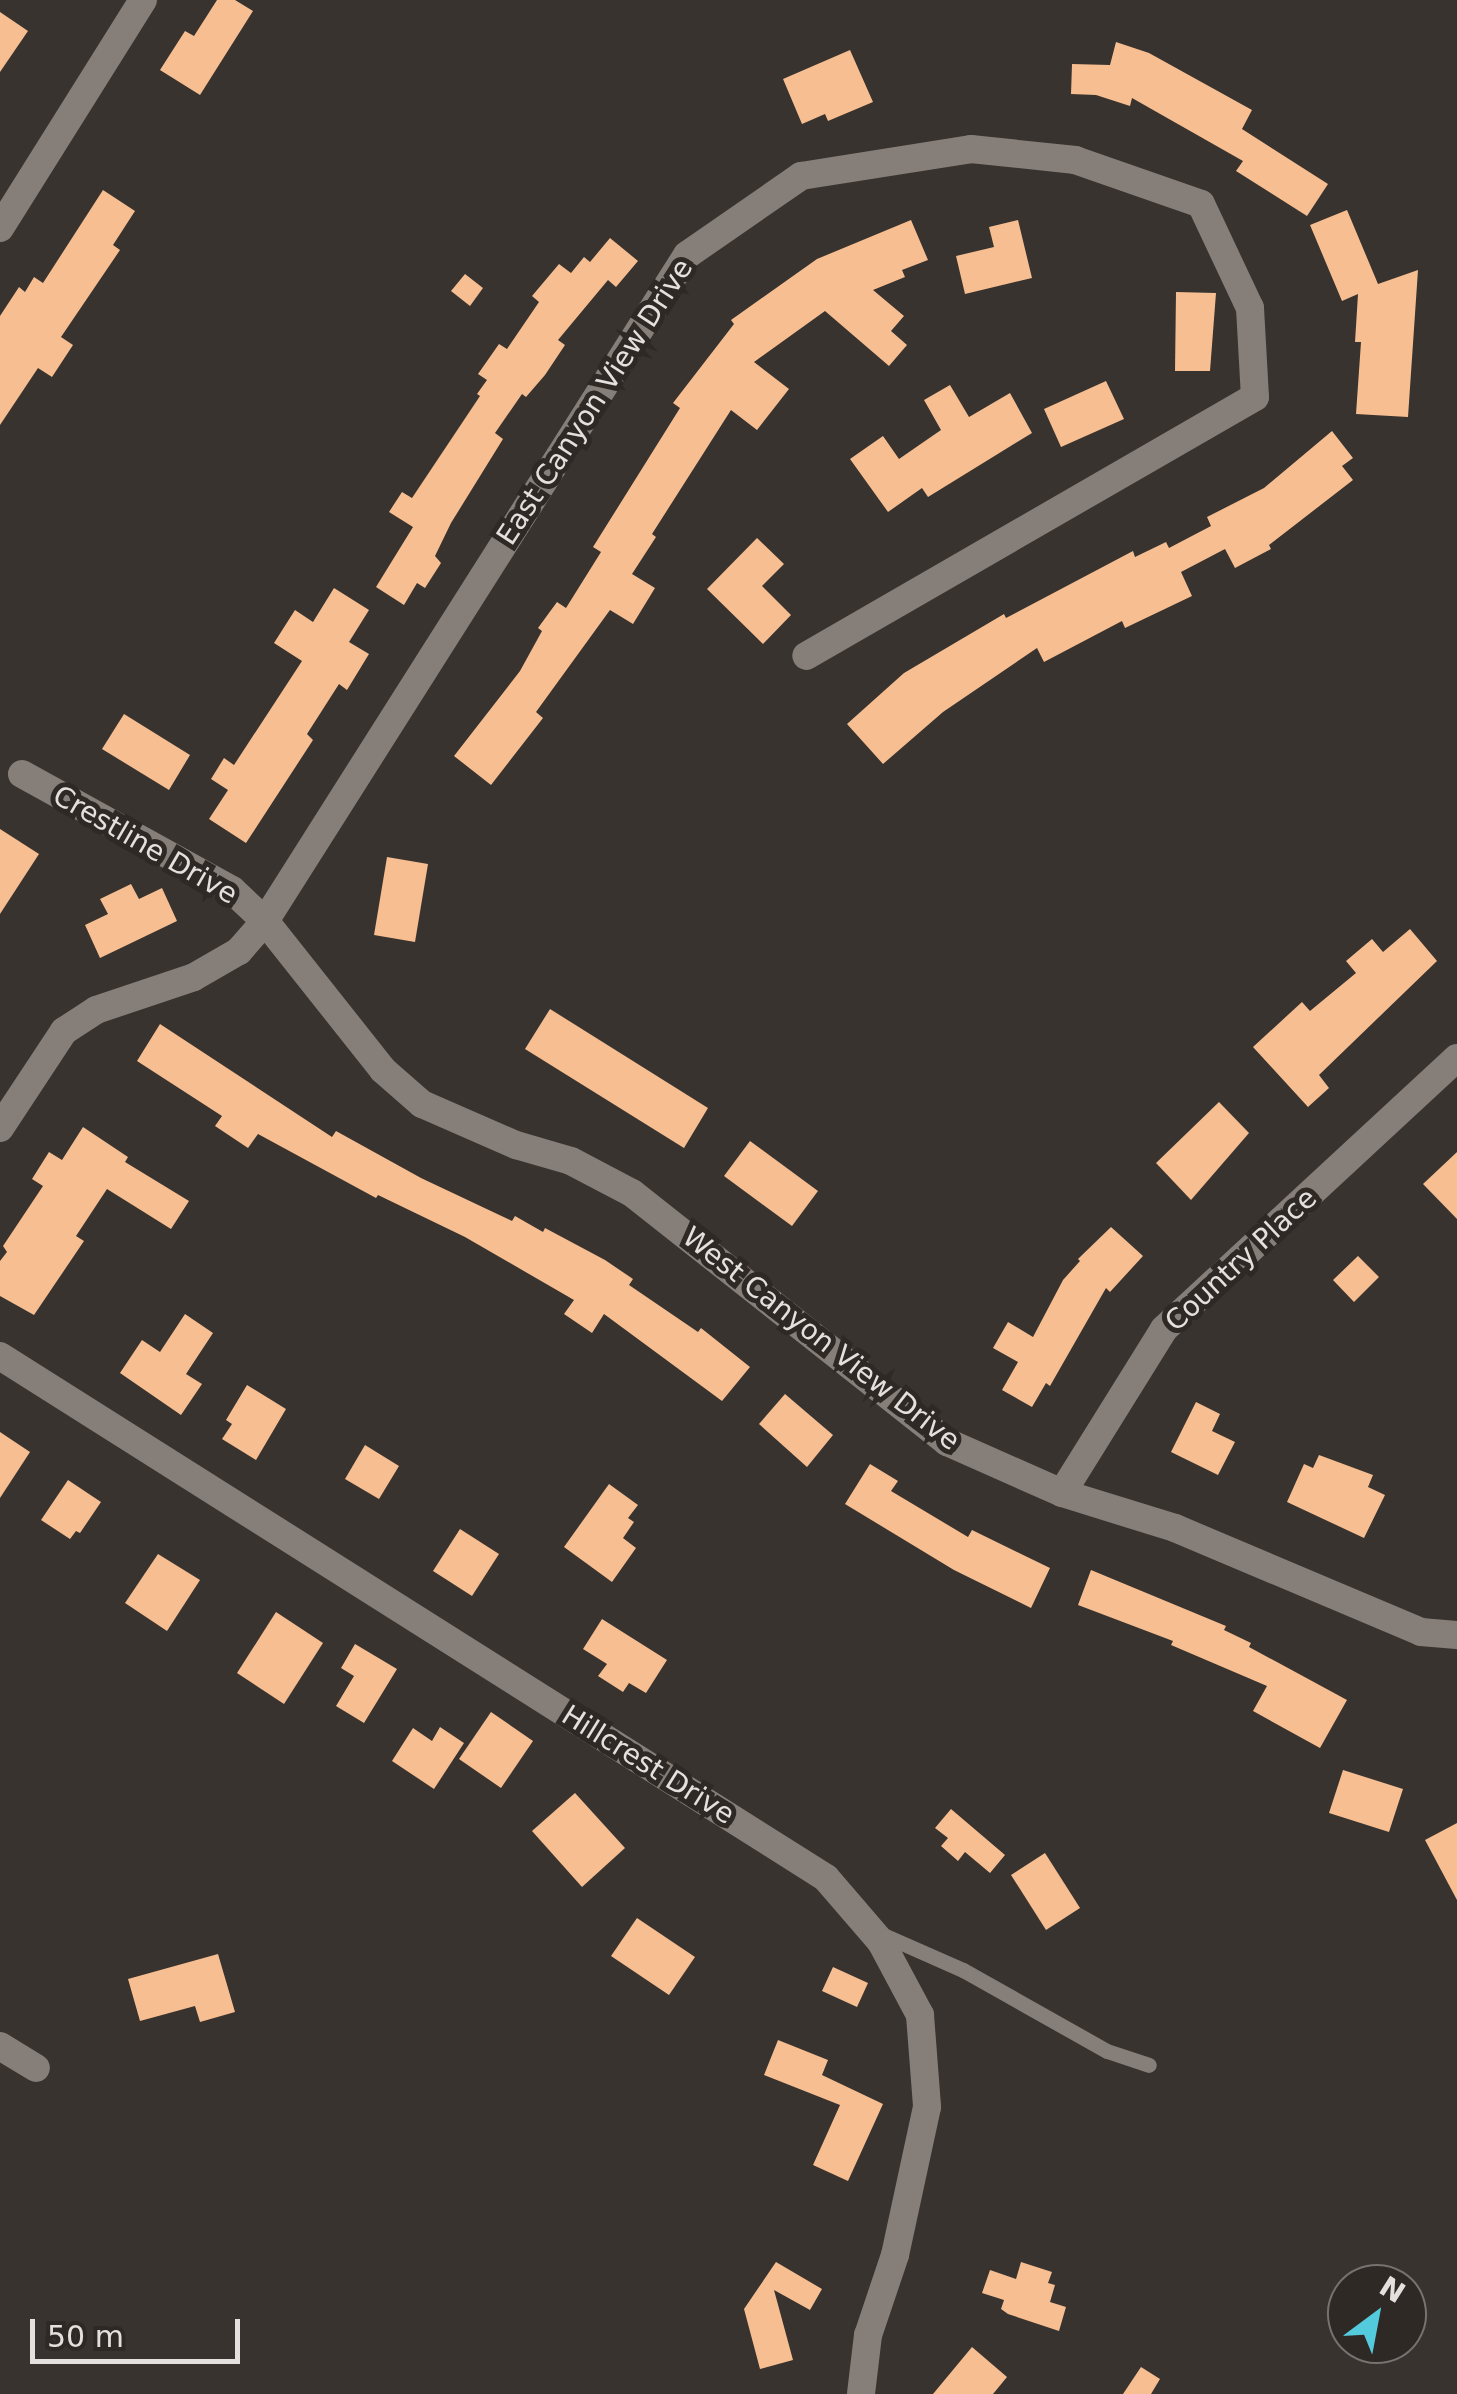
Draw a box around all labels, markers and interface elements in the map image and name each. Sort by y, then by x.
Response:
street label: East Canyon View Drive [490,253,700,551]
street label: Crestline Drive [47,779,243,911]
street label: Country Place [1158,1181,1324,1339]
street label: West Canyon View Drive [676,1220,966,1458]
street label: Hillcrest Drive [556,1699,740,1831]
north arrow [1327,2264,1427,2364]
text: N [1373,2270,1411,2310]
scale bar [35,2299,245,2361]
text: 50 m [47,2319,124,2354]

